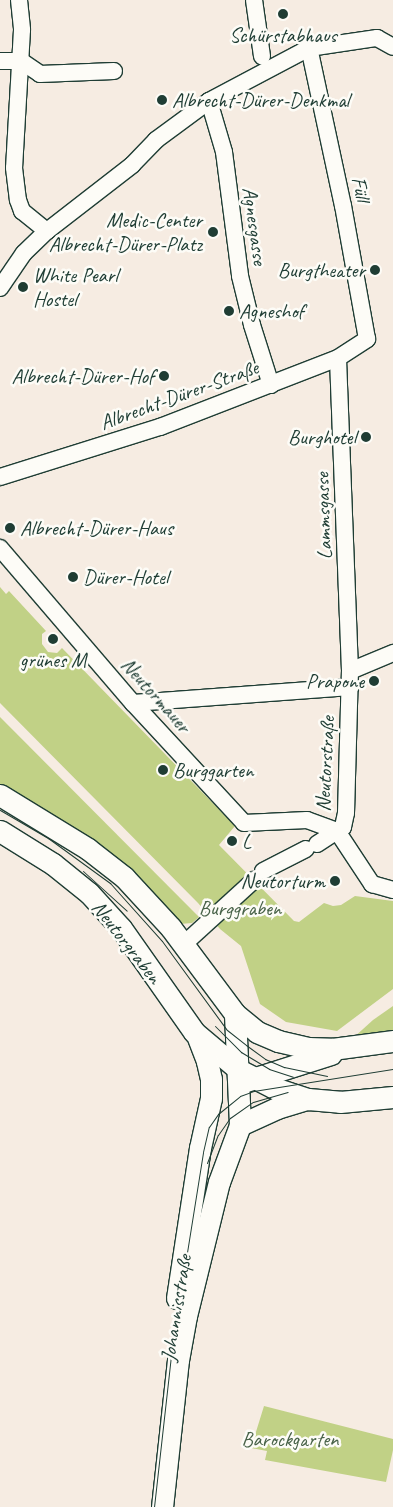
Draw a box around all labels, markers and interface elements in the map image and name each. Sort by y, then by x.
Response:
marker: Schürstabhaus [277,8,289,20]
place label: Schürstabhaus [229,22,337,48]
place label: Albrecht-Dürer-Denkmal [172,87,349,113]
marker: Albrecht-Dürer-Denkmal [156,94,168,106]
street label: Füll [346,175,376,203]
street label: Agnesgasse [237,185,273,267]
place label: Medic-Center Albrecht-Dürer-Platz [49,207,202,257]
marker: Medic-Center Albrecht-Dürer-Platz [206,225,220,239]
place label: Burgtheater [278,257,365,283]
place label: White Pearl Hostel [33,262,117,312]
marker: Burgtheater [369,264,381,276]
marker: White Pearl Hostel [17,281,29,293]
place label: Agneshof [239,298,304,324]
marker: Agneshof [223,305,235,317]
street label: Albrecht-Dürer-Straße [96,355,262,435]
place label: Albrecht-Dürer-Hof [12,363,154,389]
marker: Albrecht-Dürer-Hof [158,370,170,382]
place label: Burghotel [288,424,356,450]
marker: Burghotel [360,431,372,443]
street label: Lammsgasse [309,472,337,560]
place label: Albrecht-Dürer-Haus [20,515,173,541]
marker: Albrecht-Dürer-Haus [4,522,16,534]
place label: Dürer-Hotel [83,564,168,590]
marker: Dürer-Hotel [67,571,79,583]
marker: grünes M [47,633,59,645]
place label: grünes M [20,647,86,673]
street label: Neutormauer [116,652,196,738]
place label: Prapone [306,668,364,694]
marker: Prapone [368,675,380,687]
street label: Neutorstraße [310,716,340,812]
place label: Burggarten [173,757,253,783]
marker: Burggarten [157,764,169,776]
place label: L [242,828,251,854]
marker: L [226,835,238,847]
place label: Neutorturm [241,868,325,894]
marker: Neutorturm [329,875,341,887]
street label: Neutorgraben [87,895,167,989]
park label: Burggraben [199,895,281,921]
street label: Johannisstraße [155,1253,197,1363]
park label: Barockgarten [242,1426,338,1452]

